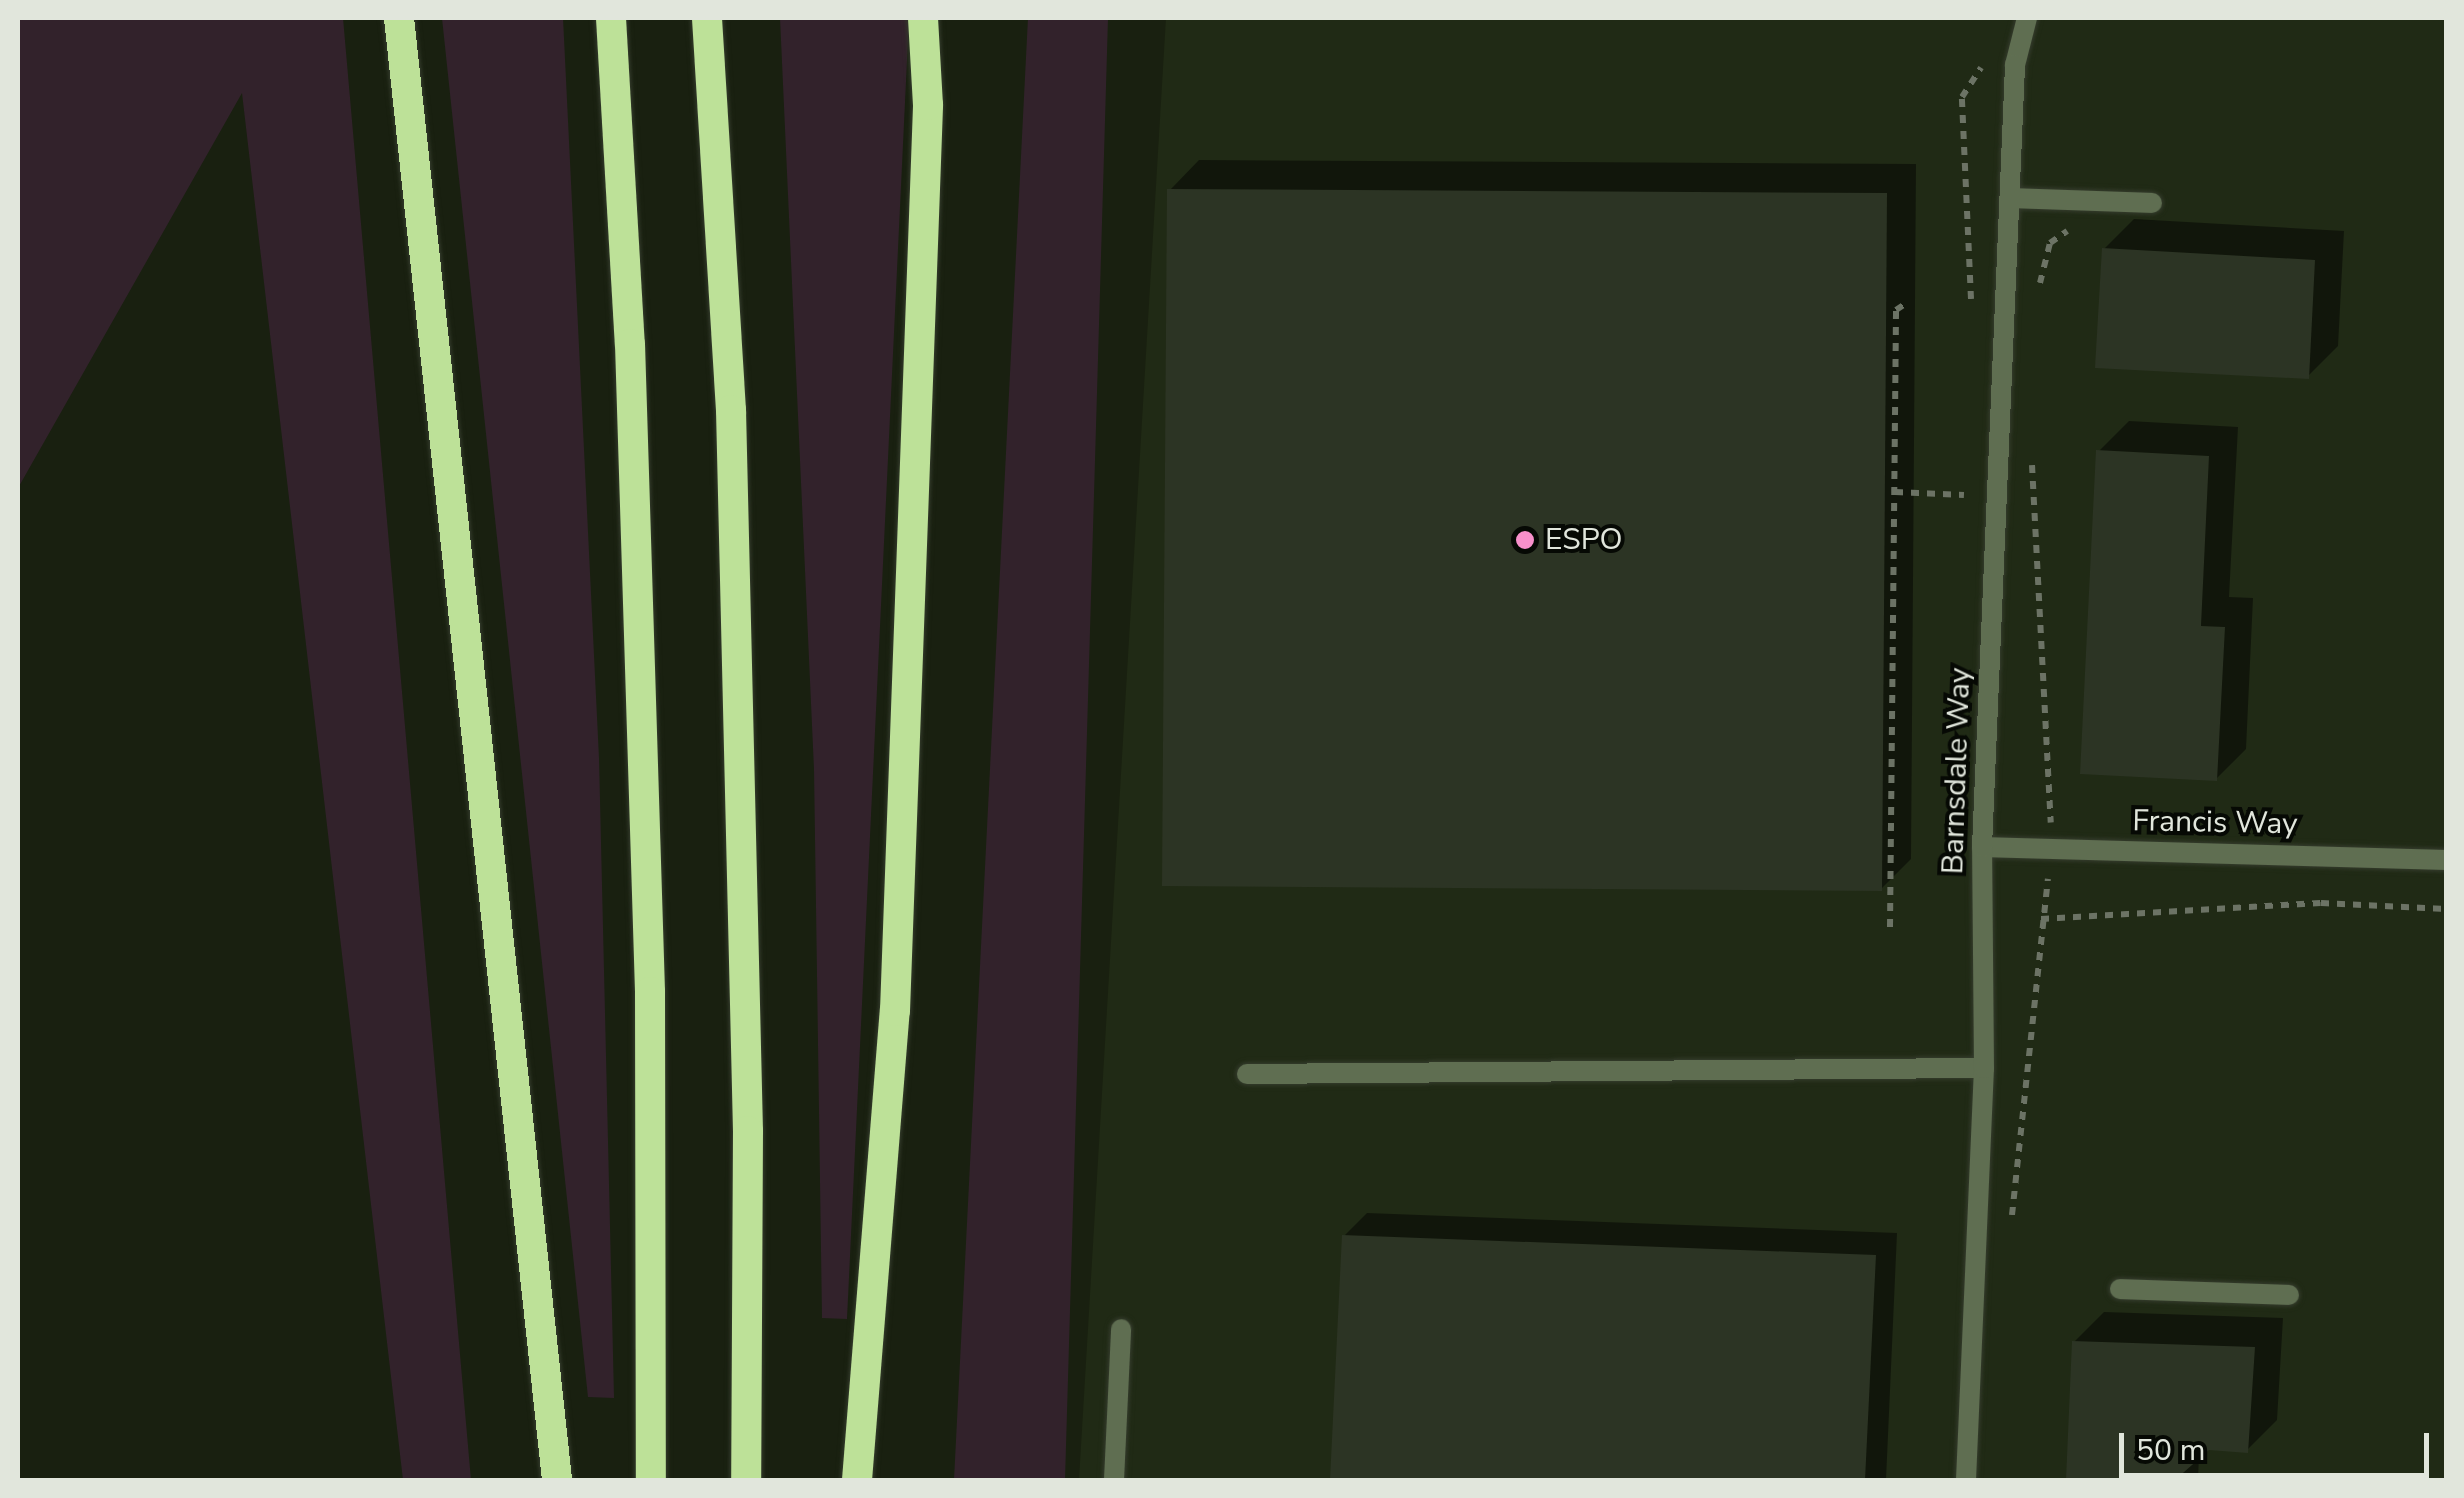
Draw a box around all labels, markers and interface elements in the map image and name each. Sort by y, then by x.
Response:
place label: ESPO [1545,522,1622,558]
marker: ESPO [1514,529,1536,551]
street label: Barnsdale Way [1935,667,1979,875]
street label: Francis Way [2132,804,2298,842]
scale bar [2124,1413,2434,1475]
text: 50 m [2136,1430,2205,1471]

